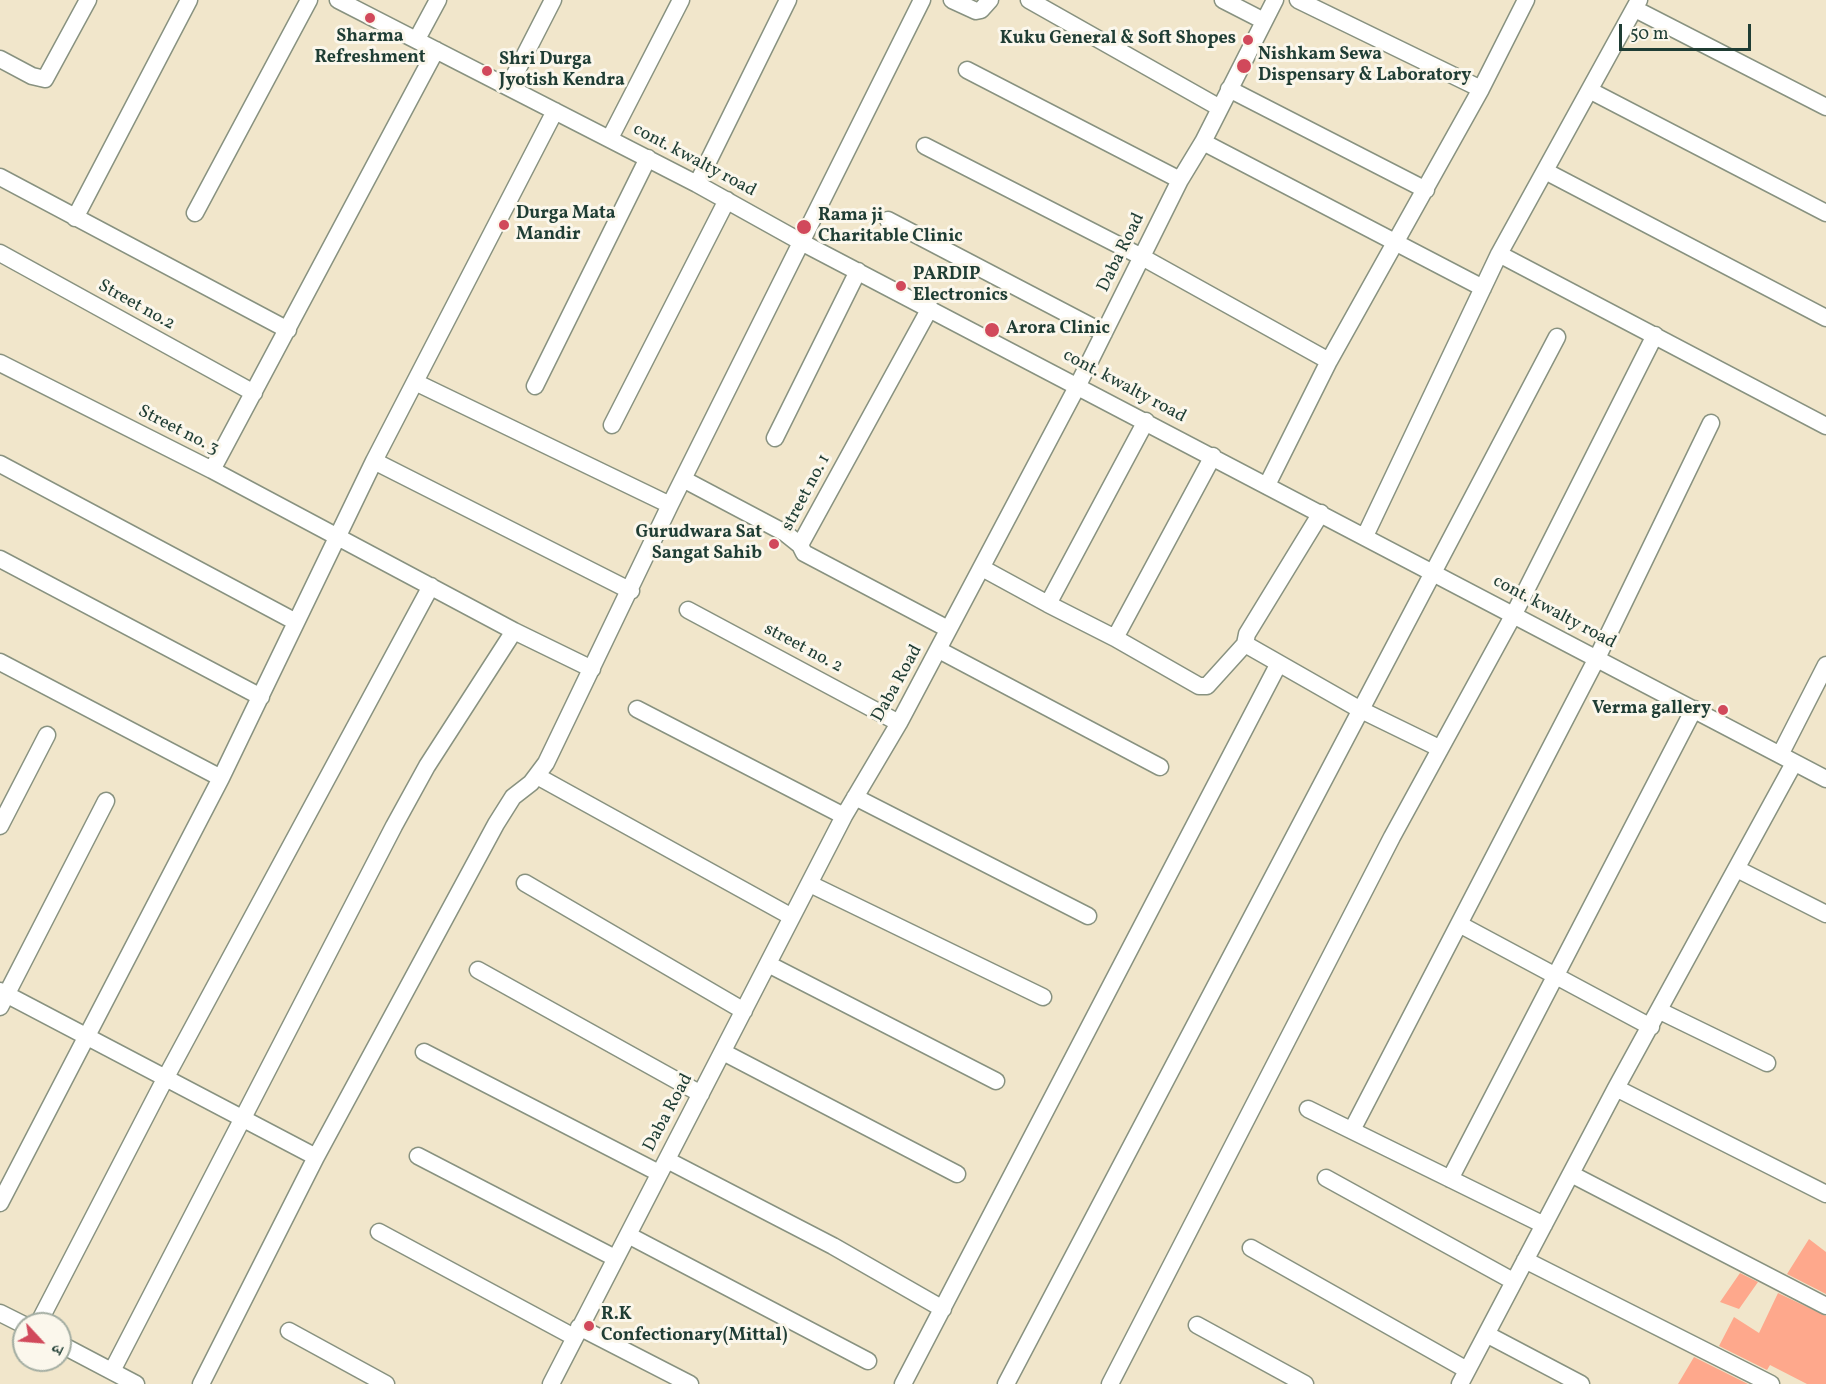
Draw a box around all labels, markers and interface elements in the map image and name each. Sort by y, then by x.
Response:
marker: Sharma Refreshment [363,11,377,25]
scale bar [1622,12,1754,50]
text: 50 m [1630,22,1669,47]
place label: Sharma Refreshment [314,27,426,70]
place label: Kuku General & Soft Shopes [1000,29,1236,51]
marker: Kuku General & Soft Shopes [1241,33,1255,47]
place label: Nishkam Sewa Dispensary & Laboratory [1258,45,1471,88]
place label: Shri Durga Jyotish Kendra [499,50,625,92]
marker: Nishkam Sewa Dispensary & Laboratory [1235,57,1253,75]
marker: Shri Durga Jyotish Kendra [480,64,494,78]
street label: cont. kwalty road [629,119,759,203]
place label: Durga Mata Mandir [516,204,616,246]
place label: Rama ji Charitable Clinic [818,206,963,248]
street label: Daba Road [1094,210,1150,296]
marker: Durga Mata Mandir [497,218,511,232]
marker: Rama ji Charitable Clinic [795,218,813,236]
place label: PARDIP Electronics [913,265,1008,308]
street label: Street no.2 [94,276,178,336]
marker: PARDIP Electronics [894,279,908,293]
place label: Arora Clinic [1006,319,1110,341]
marker: Arora Clinic [983,321,1001,339]
street label: cont. kwalty road [1059,345,1189,429]
street label: Street no. 3 [134,401,222,461]
street label: street no. 1 [778,451,836,535]
place label: Gurudwara Sat Sangat Sahib [635,523,762,566]
marker: Gurudwara Sat Sangat Sahib [767,537,781,551]
street label: cont. kwalty road [1489,571,1619,655]
street label: street no. 2 [760,619,846,679]
street label: Daba Road [868,642,928,726]
place label: Verma gallery [1592,699,1711,721]
marker: Verma gallery [1716,703,1730,717]
street label: Daba Road [639,1070,699,1156]
place label: R.K Confectionary(Mittal) [601,1305,787,1348]
north arrow [12,1312,72,1372]
marker: R.K Confectionary(Mittal) [582,1319,596,1333]
text: उ [45,1341,68,1358]

